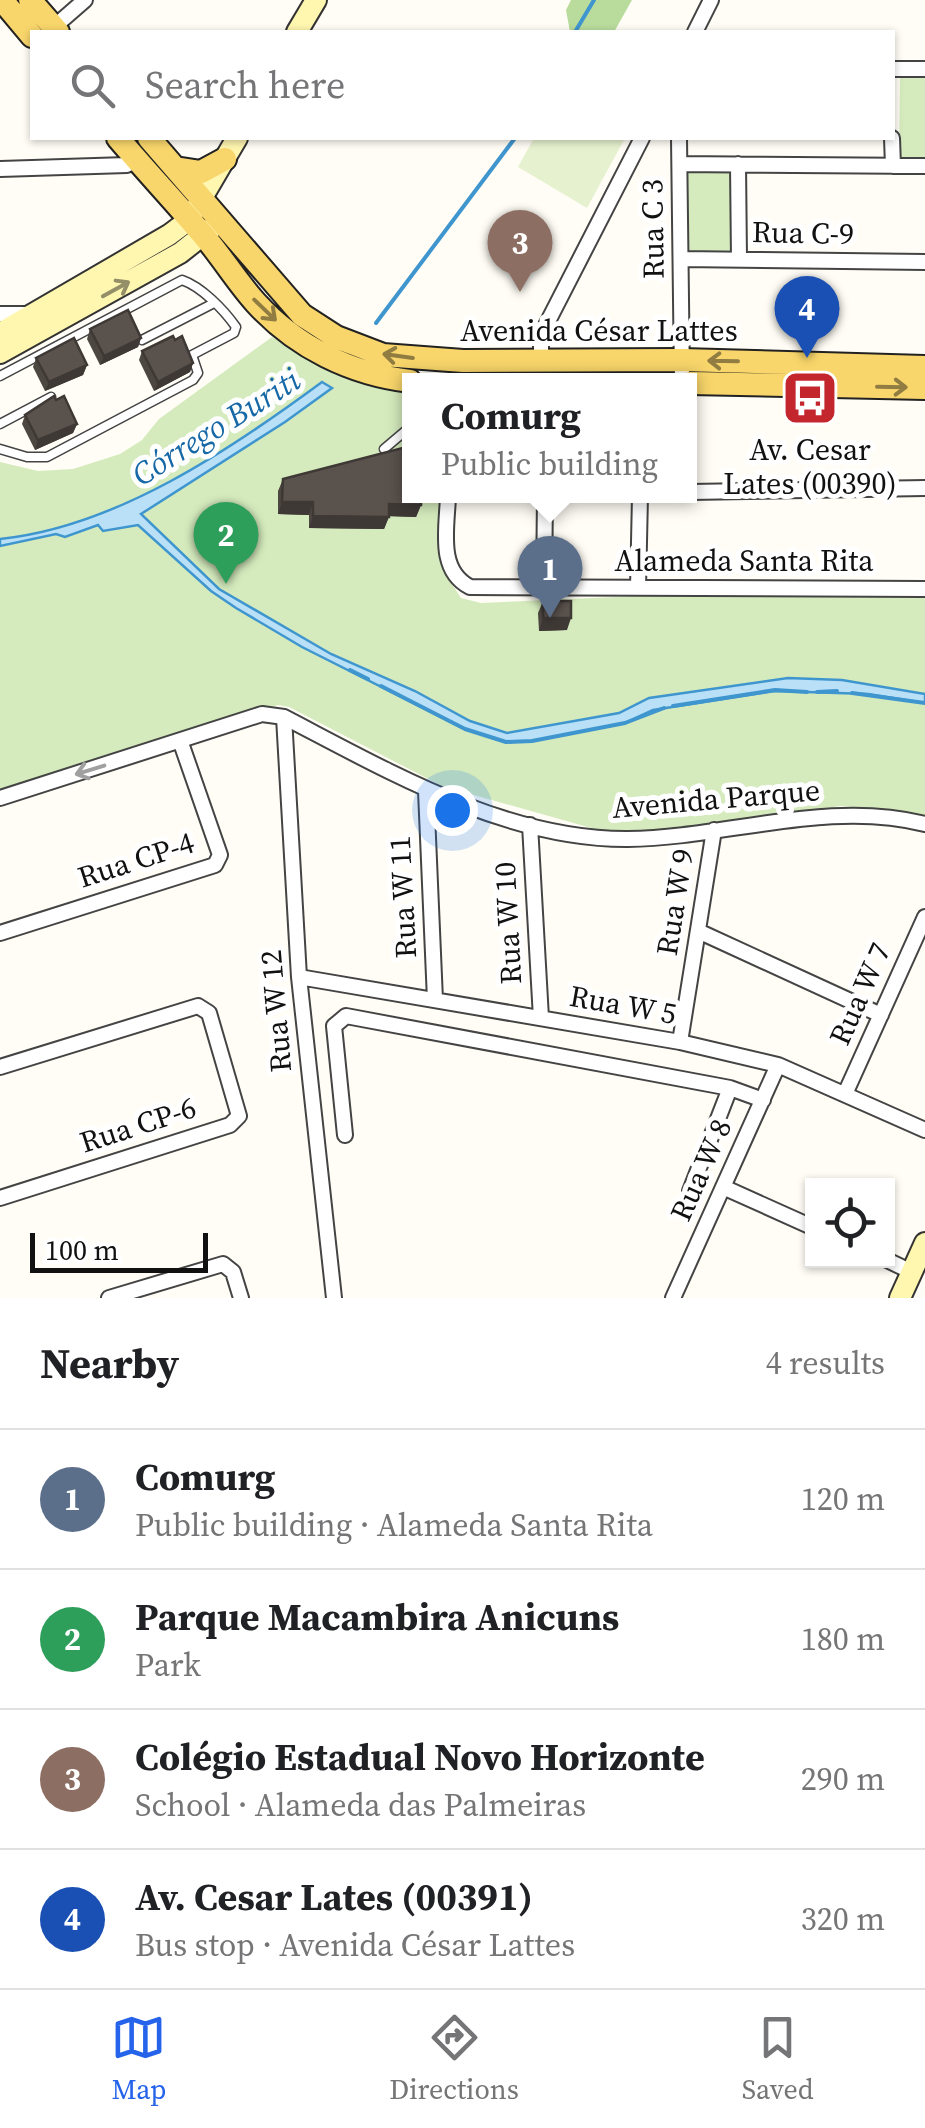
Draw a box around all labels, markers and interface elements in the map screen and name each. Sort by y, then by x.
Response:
search box [30,30,895,140]
icon: search [65,58,120,113]
text: Search here [145,59,345,111]
street label: Rua C 3 [631,179,674,279]
pin: 3 [488,210,552,292]
street label: Rua C-9 [752,211,854,254]
pin: 4 [774,276,840,358]
one-way arrow [101,278,130,298]
one-way arrow [253,298,277,322]
street label: Avenida César Lattes [460,310,738,351]
one-way arrow [382,346,415,365]
one-way arrow [707,352,739,371]
water label: Córrego Buriti [123,358,309,496]
bus stop icon: Av. Cesar Lates (00390) [780,368,840,428]
popup [402,373,697,503]
one-way arrow [876,378,908,396]
text: Comurg [441,390,581,442]
place label: Av. Cesar Lates (00390) [723,429,897,504]
text: Public building [441,442,658,486]
pin: 2 [194,502,258,584]
pin: 1 [518,536,582,618]
street label: Alameda Santa Rita [615,540,874,581]
one-way arrow [75,762,107,780]
street label: Avenida Parque [610,769,822,828]
your location [427,785,478,836]
street label: Rua CP-4 [72,821,199,898]
street label: Rua W 11 [379,835,426,959]
street label: Rua W 9 [646,846,703,958]
street label: Rua W 10 [484,861,531,985]
street label: Rua W 7 [819,936,900,1051]
street label: Rua W 12 [250,948,301,1074]
street label: Rua W 5 [566,975,680,1034]
street label: Rua CP-6 [74,1086,201,1163]
street label: Rua W 8 [660,1112,741,1227]
map controls [805,1178,895,1268]
button: locate [805,1178,895,1268]
scale bar [30,1228,208,1272]
text: 100 m [45,1231,119,1269]
text: Nearby [40,1334,179,1392]
text: 4 results [766,1341,885,1385]
text: Comurg [135,1451,275,1503]
text: 1 [64,1477,81,1521]
text: 120 m [801,1477,885,1521]
text: Public building · Alameda Santa Rita [135,1503,653,1547]
text: Parque Macambira Anicuns [135,1591,619,1643]
text: 2 [64,1617,81,1661]
text: 180 m [801,1617,885,1661]
text: Park [135,1643,201,1687]
text: Colégio Estadual Novo Horizonte [135,1731,705,1783]
text: 3 [64,1757,81,1801]
text: 290 m [801,1757,885,1801]
text: School · Alameda das Palmeiras [135,1783,586,1827]
text: Av. Cesar Lates (00391) [135,1871,533,1923]
text: 4 [64,1897,81,1941]
text: 320 m [801,1897,885,1941]
text: Bus stop · Avenida César Lattes [135,1923,575,1967]
tab: Map [111,2010,166,2108]
tab: Directions [389,2010,519,2108]
tab: Saved [742,2010,814,2108]

